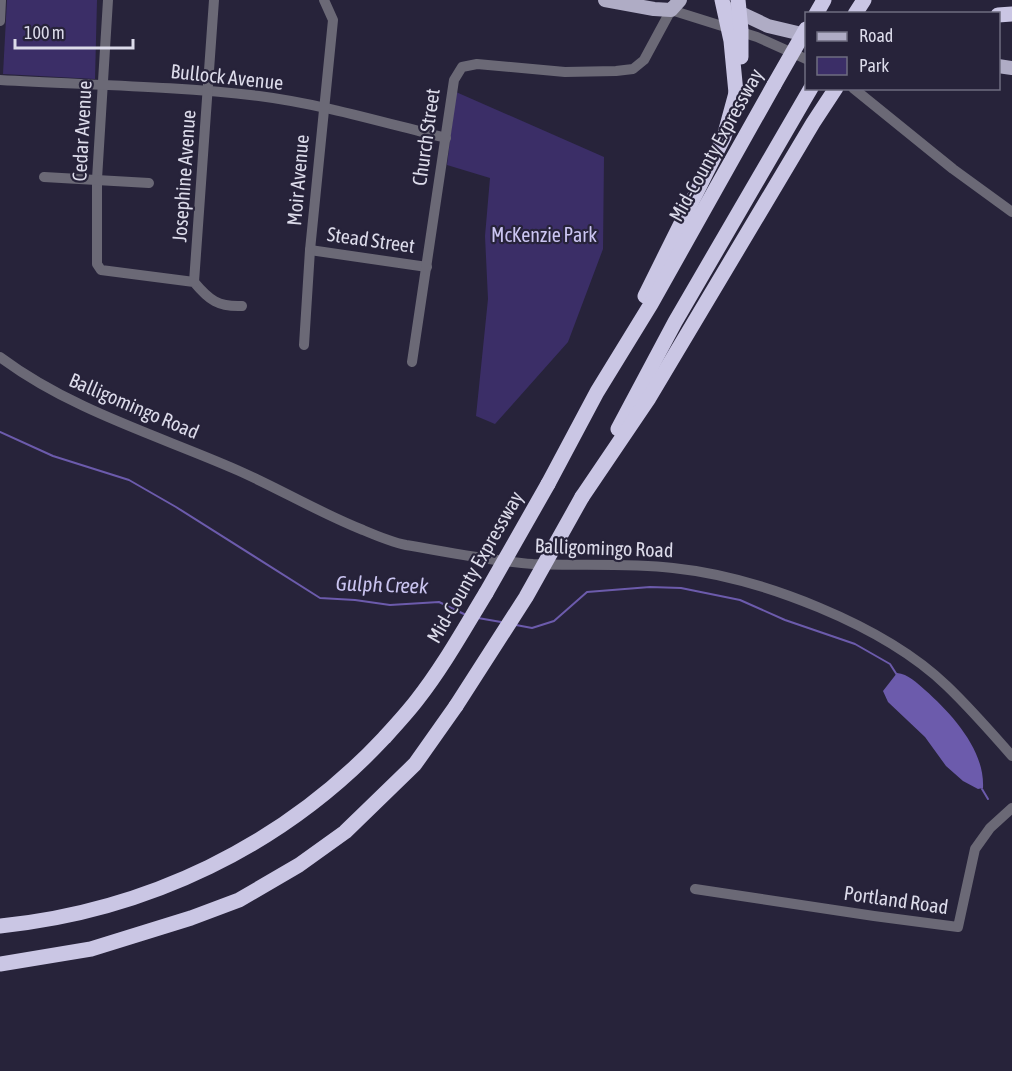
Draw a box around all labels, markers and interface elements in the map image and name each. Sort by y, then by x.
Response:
scale bar [15,12,134,50]
legend [805,12,1000,90]
text: 100 m [24,22,65,43]
text: Road [859,25,893,46]
text: Park [859,55,889,76]
street label: Bullock Avenue [170,59,285,94]
street label: Mid-County Expressway [664,64,767,225]
street label: Cedar Avenue [67,80,96,182]
street label: Church Street [407,87,444,187]
street label: Josephine Avenue [167,109,200,243]
street label: Moir Avenue [282,133,313,226]
street label: Stead Street [326,222,417,257]
park label: McKenzie Park [491,223,597,246]
street label: Balligomingo Road [66,368,203,443]
street label: Mid-County Expressway [422,487,527,647]
street label: Balligomingo Road [534,534,674,561]
water label: Gulph Creek [335,570,430,598]
street label: Portland Road [842,881,950,918]

